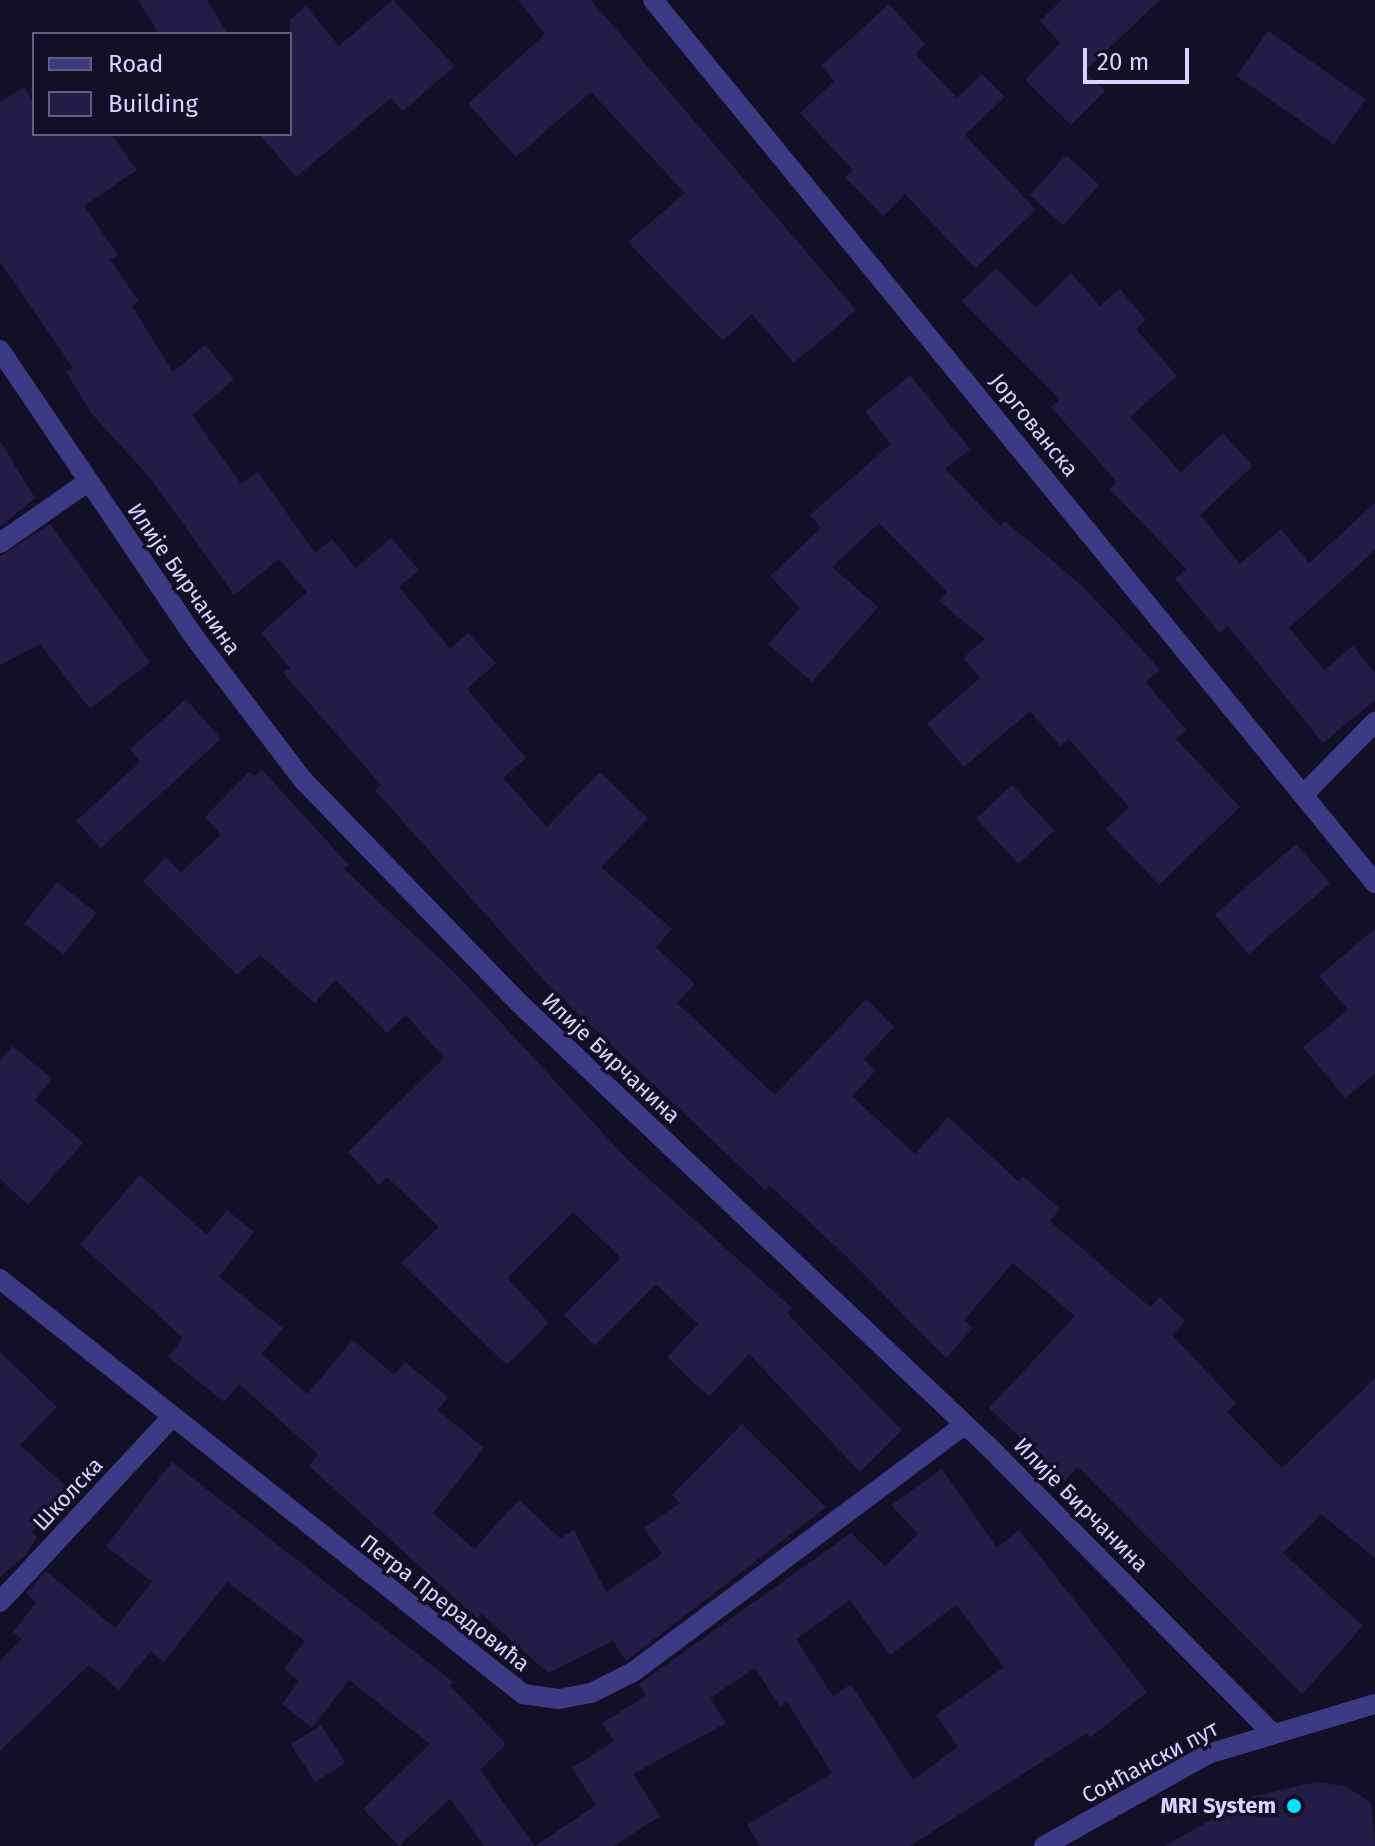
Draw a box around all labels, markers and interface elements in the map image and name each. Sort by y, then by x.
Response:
legend [32,32,292,136]
scale bar [1087,32,1193,82]
text: 20 m [1097,48,1149,76]
text: Road [108,50,163,78]
text: Building [108,90,198,118]
street label: Јоргованска [984,368,1084,482]
street label: Илије Бирчанина [122,498,246,660]
street label: Илије Бирчанина [536,987,686,1129]
street label: Илије Бирчанина [1008,1432,1154,1578]
street label: Школска [28,1452,108,1536]
street label: Петра Прерадовића [355,1529,535,1677]
street label: Сонћански пут [1077,1715,1223,1809]
place label: MRI System [1160,1793,1276,1819]
marker: MRI System [1283,1795,1305,1817]

